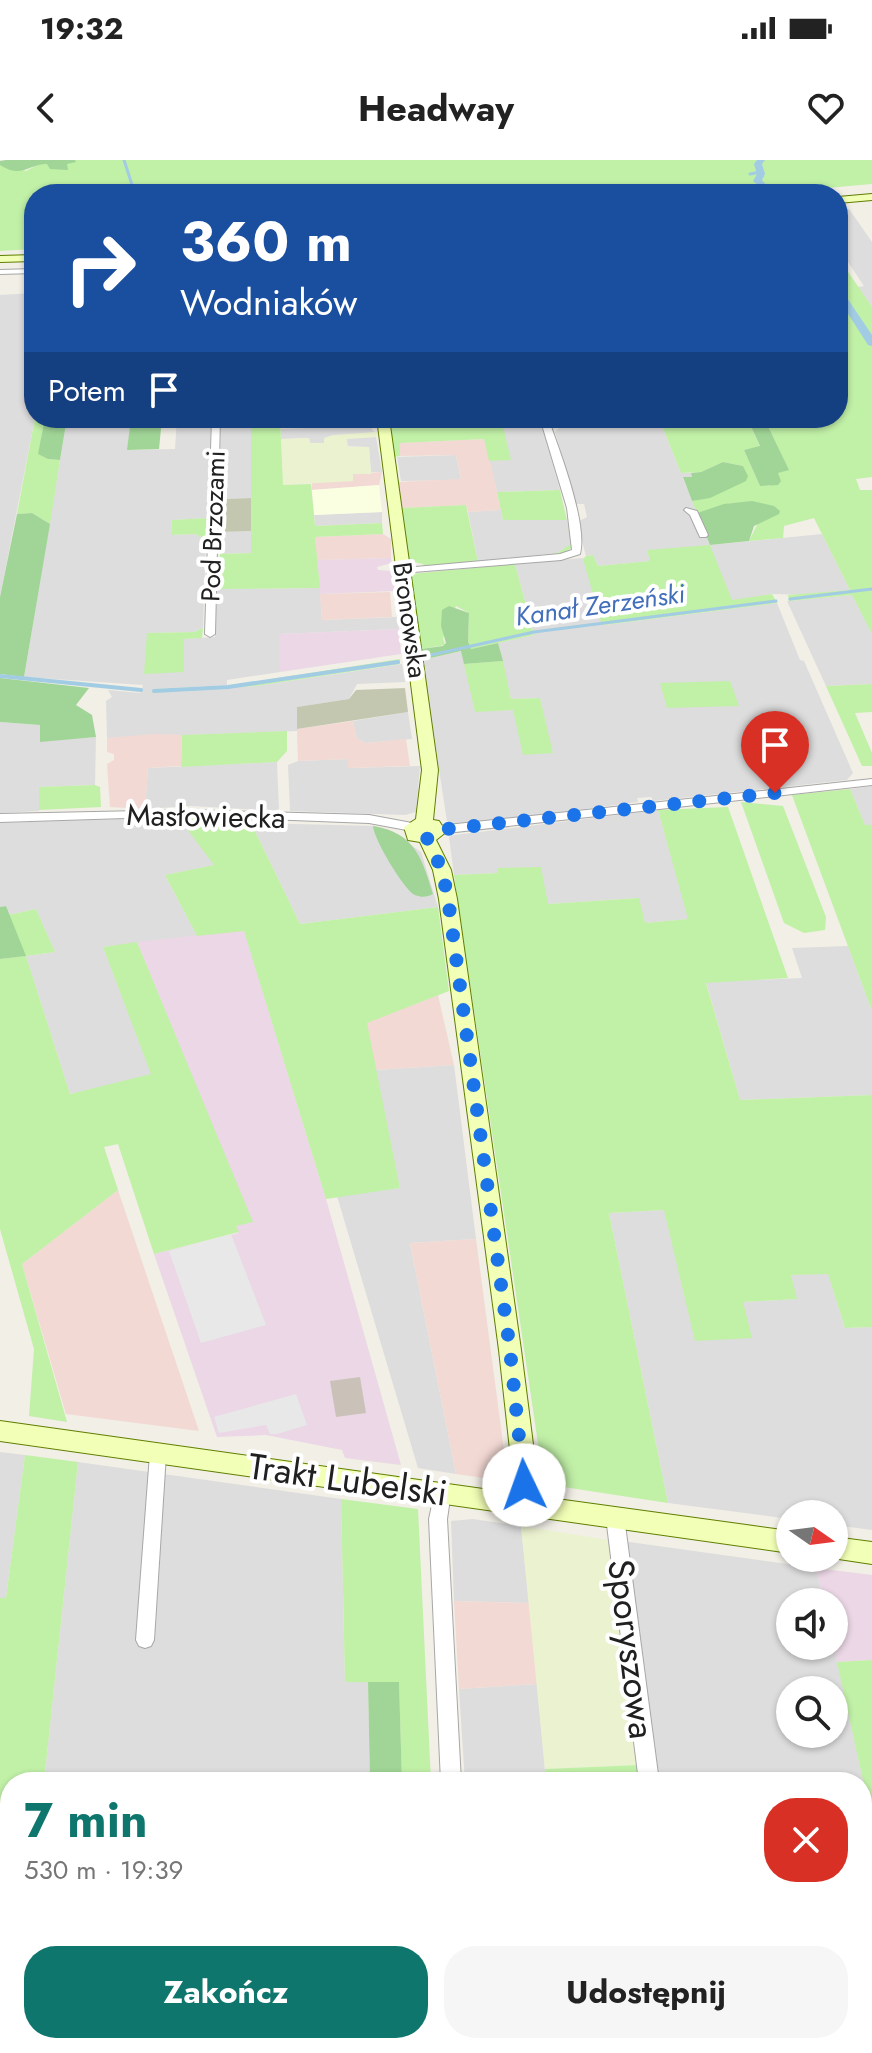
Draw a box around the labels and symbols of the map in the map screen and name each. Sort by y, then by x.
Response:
street label: Pod Brzozami [191,450,235,602]
street label: Bronowska [383,560,437,680]
water label: Kanał Zerzeński [513,574,688,636]
pin [741,711,809,793]
street label: Masłowiecka [126,793,286,839]
street label: Trakt Lubelski [245,1439,451,1519]
position arrow [482,1443,566,1527]
north arrow [776,1500,848,1572]
street label: Sporyszowa [595,1556,669,1742]

